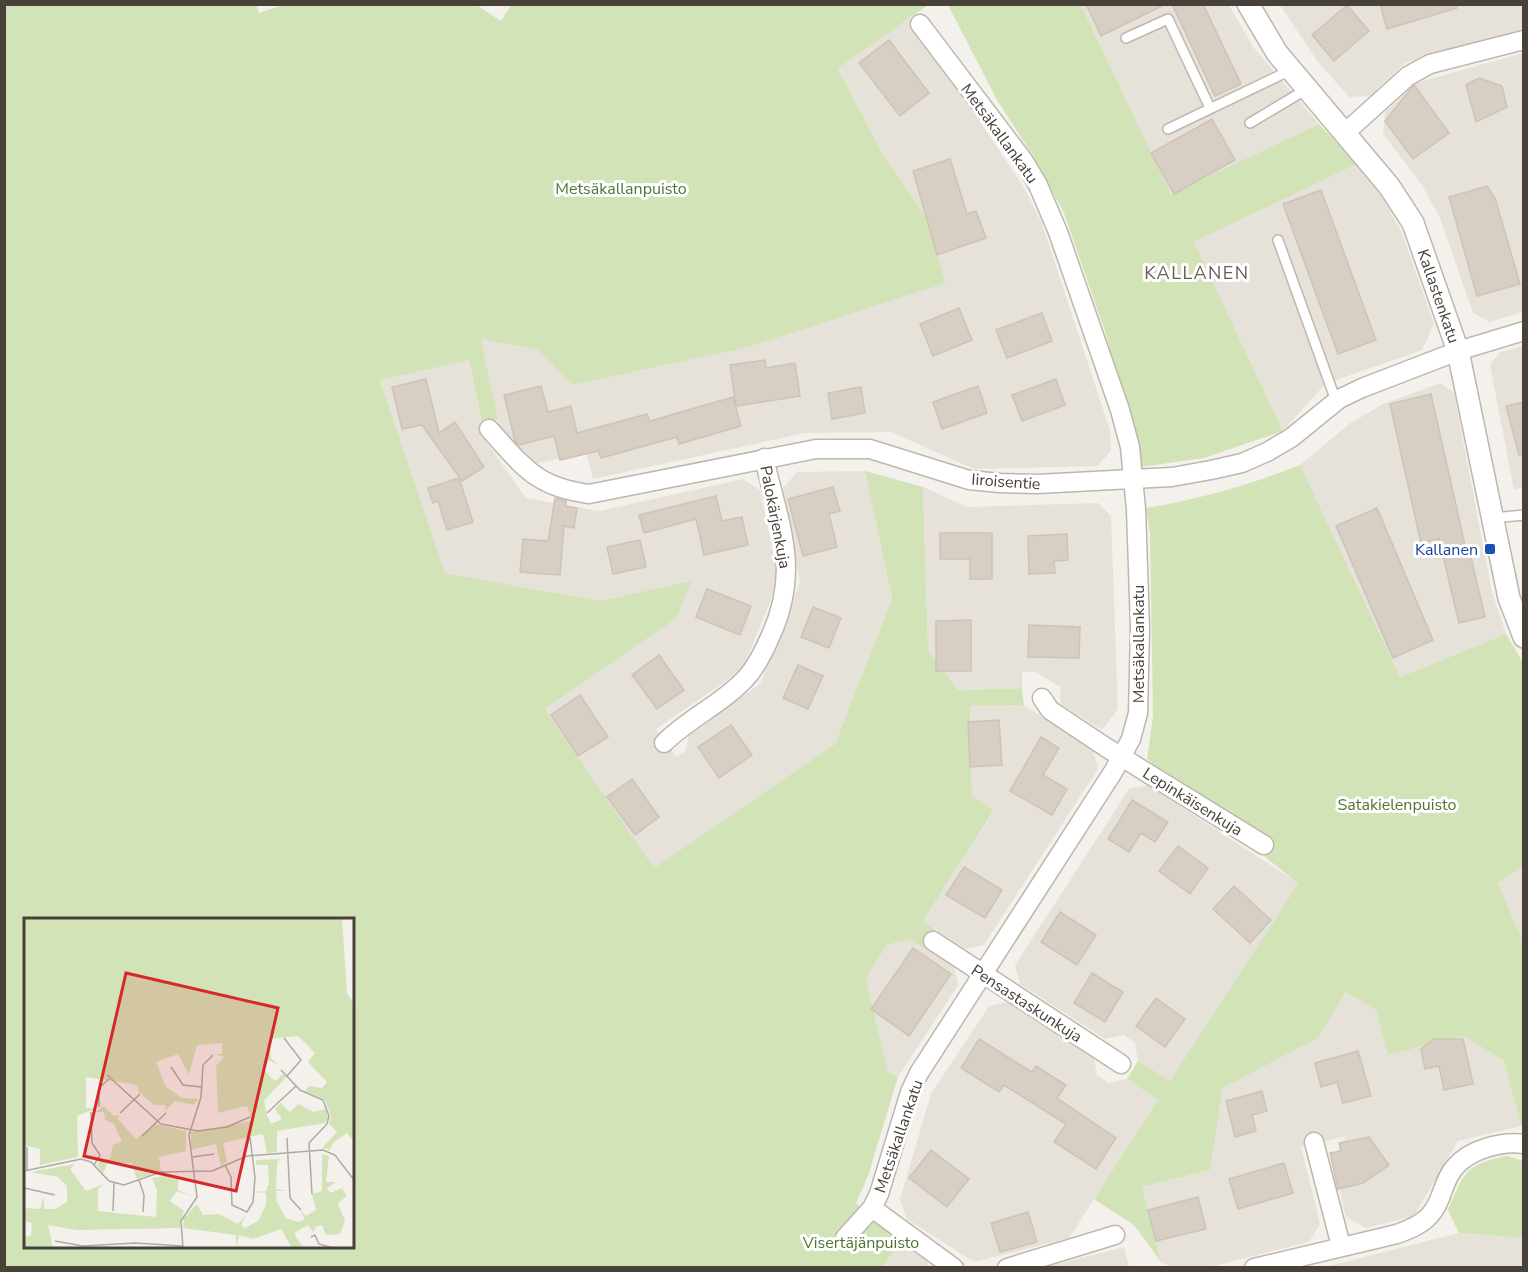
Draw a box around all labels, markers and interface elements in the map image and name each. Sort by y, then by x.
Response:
street label: Metsäkallankatu [955,79,1043,188]
park label: Metsäkallanpuisto [555,178,687,200]
street label: Kallastenkatu [1412,246,1464,346]
district label: KALLANEN [1144,261,1250,285]
street label: Palokärjenkuja [754,464,796,571]
street label: Iiroisentie [971,469,1041,495]
place label: Kallanen [1415,539,1478,561]
marker: Kallanen [1483,542,1497,556]
street label: Metsäkallankatu [1128,585,1150,703]
street label: Lepinkäisenkuja [1138,762,1247,841]
park label: Satakielenpuisto [1338,794,1457,816]
inset map [24,918,354,1248]
street label: Pensastaskunkuja [967,960,1086,1048]
street label: Metsäkallankatu [869,1077,929,1196]
park label: Visertäjänpuisto [802,1232,919,1254]

